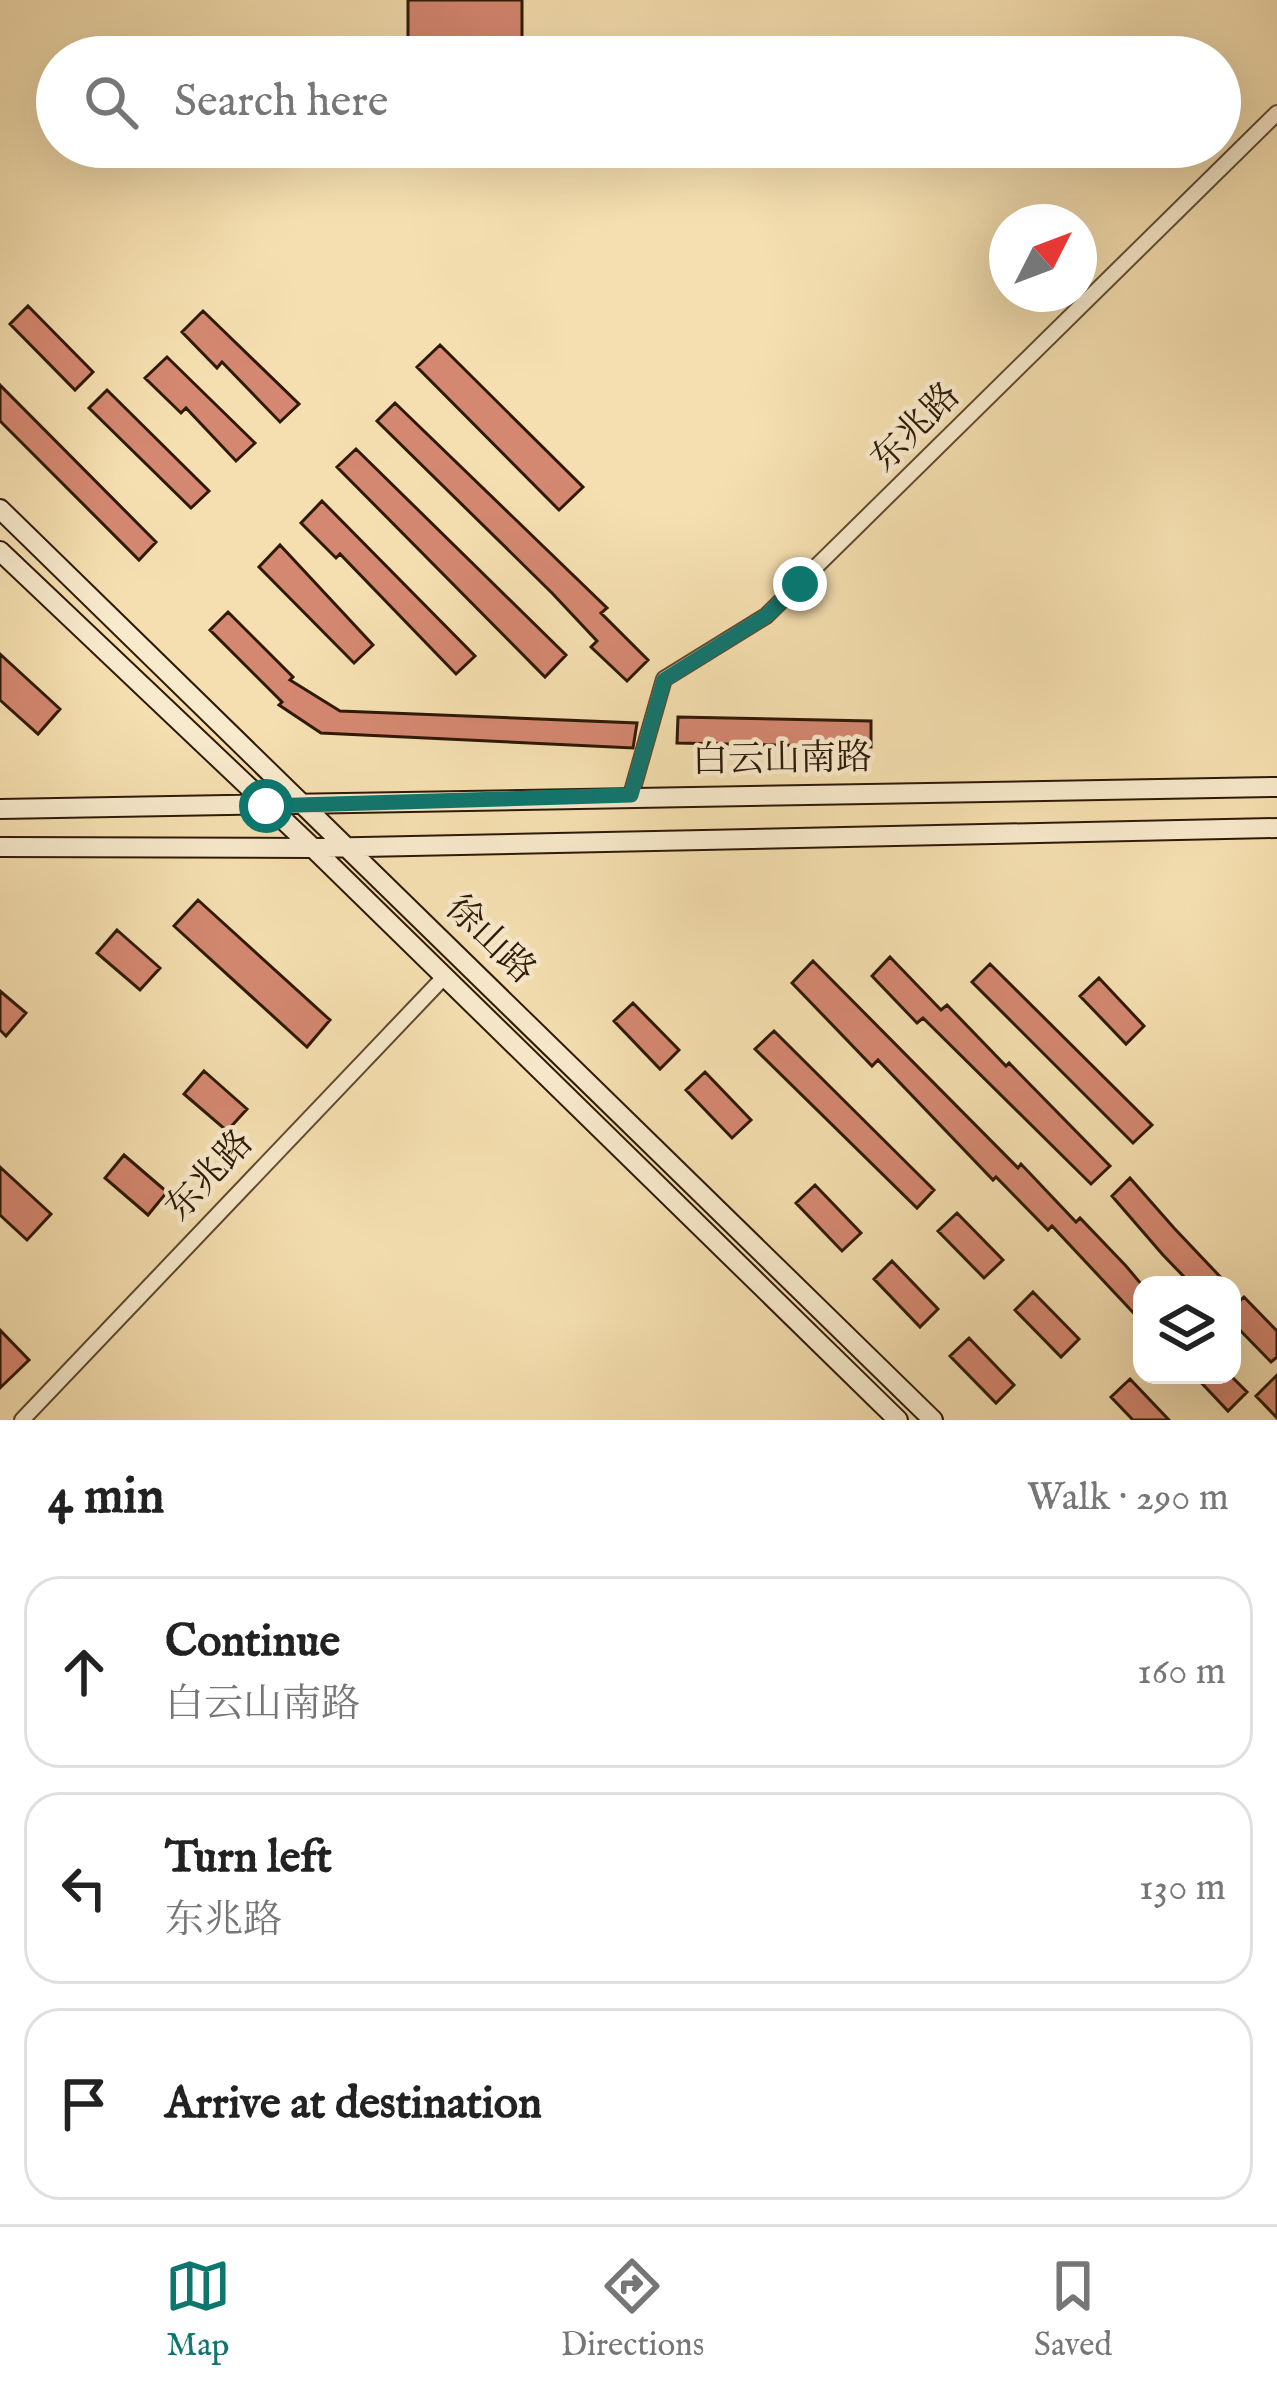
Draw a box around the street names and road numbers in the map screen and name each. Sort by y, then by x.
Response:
street label: 东兆路 [862,374,970,482]
street label: 白云山南路 [692,735,872,785]
street label: 徐山路 [435,886,545,994]
street label: 东兆路 [156,1121,264,1231]

